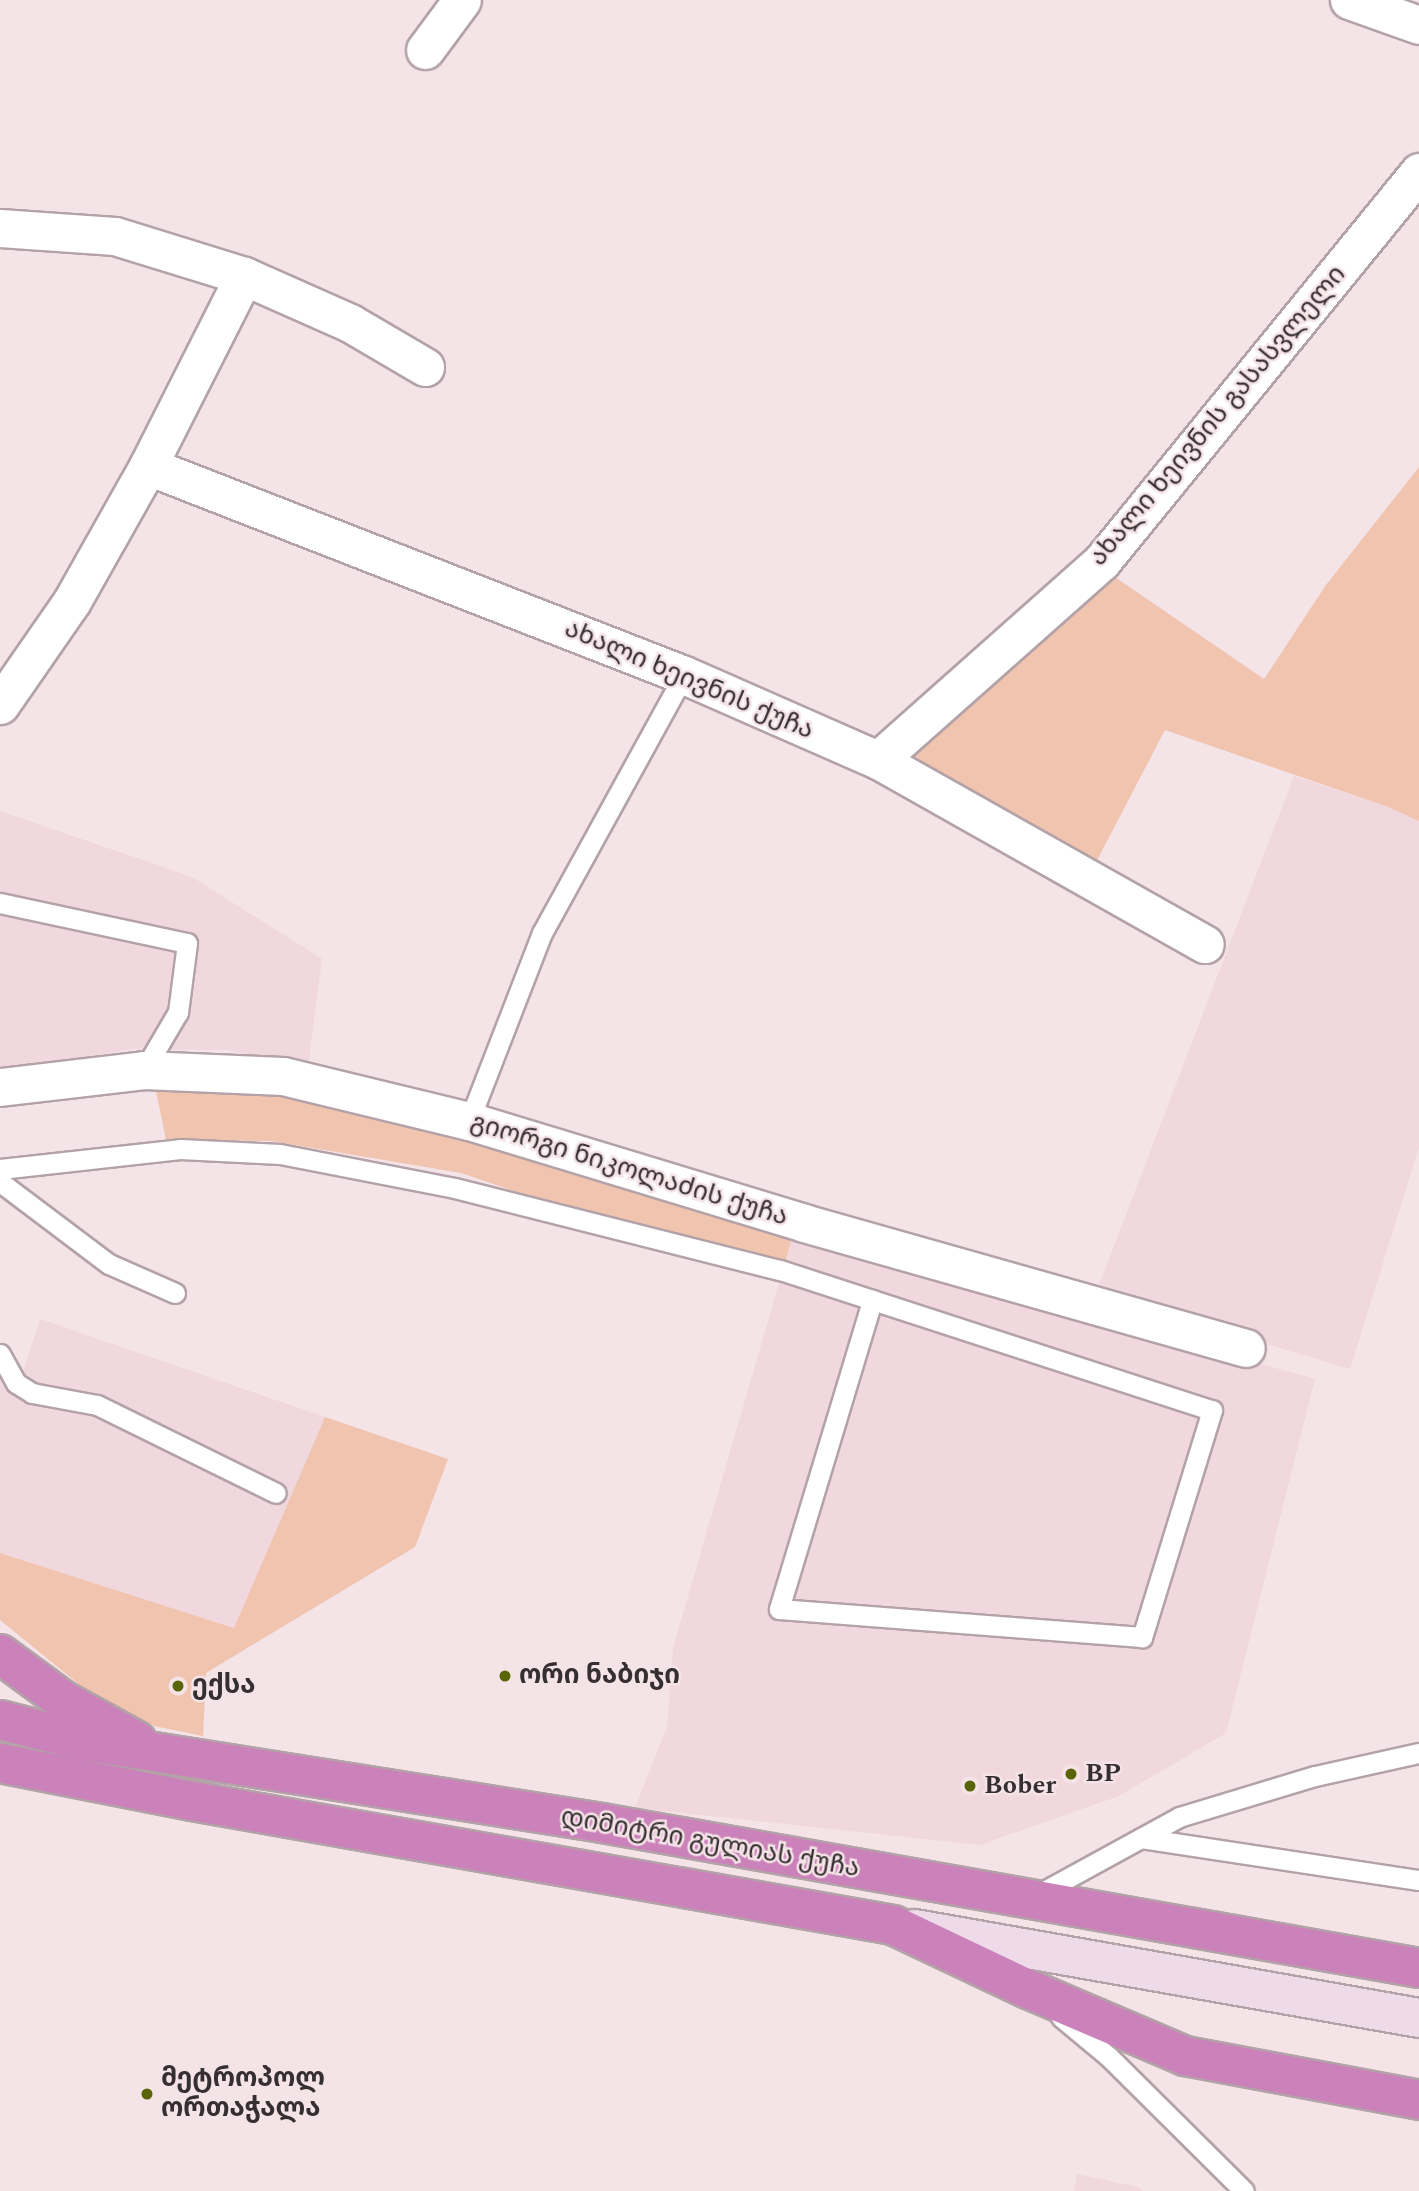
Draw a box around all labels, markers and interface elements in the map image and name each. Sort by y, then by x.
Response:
street label: ახალი ხეივნის გასასვლელი [1083,259,1353,573]
street label: ახალი ხეივნის ქუჩა [560,613,818,747]
street label: გიორგი ნიკოლაძის ქუჩა [467,1107,791,1233]
place label: ორი ნაბიჯი [519,1660,680,1692]
marker: ორი ნაბიჯი [497,1668,513,1684]
place label: ექსა [192,1670,255,1702]
marker: ექსა [170,1678,186,1694]
place label: BP [1085,1758,1121,1790]
marker: BP [1063,1766,1079,1782]
place label: Bober [984,1770,1056,1802]
marker: Bober [962,1778,978,1794]
street label: დიმიტრი გულიას ქუჩა [558,1801,862,1885]
place label: მეტროპოლ ორთაჭალა [161,2063,325,2124]
marker: მეტროპოლ ორთაჭალა [139,2086,155,2102]

